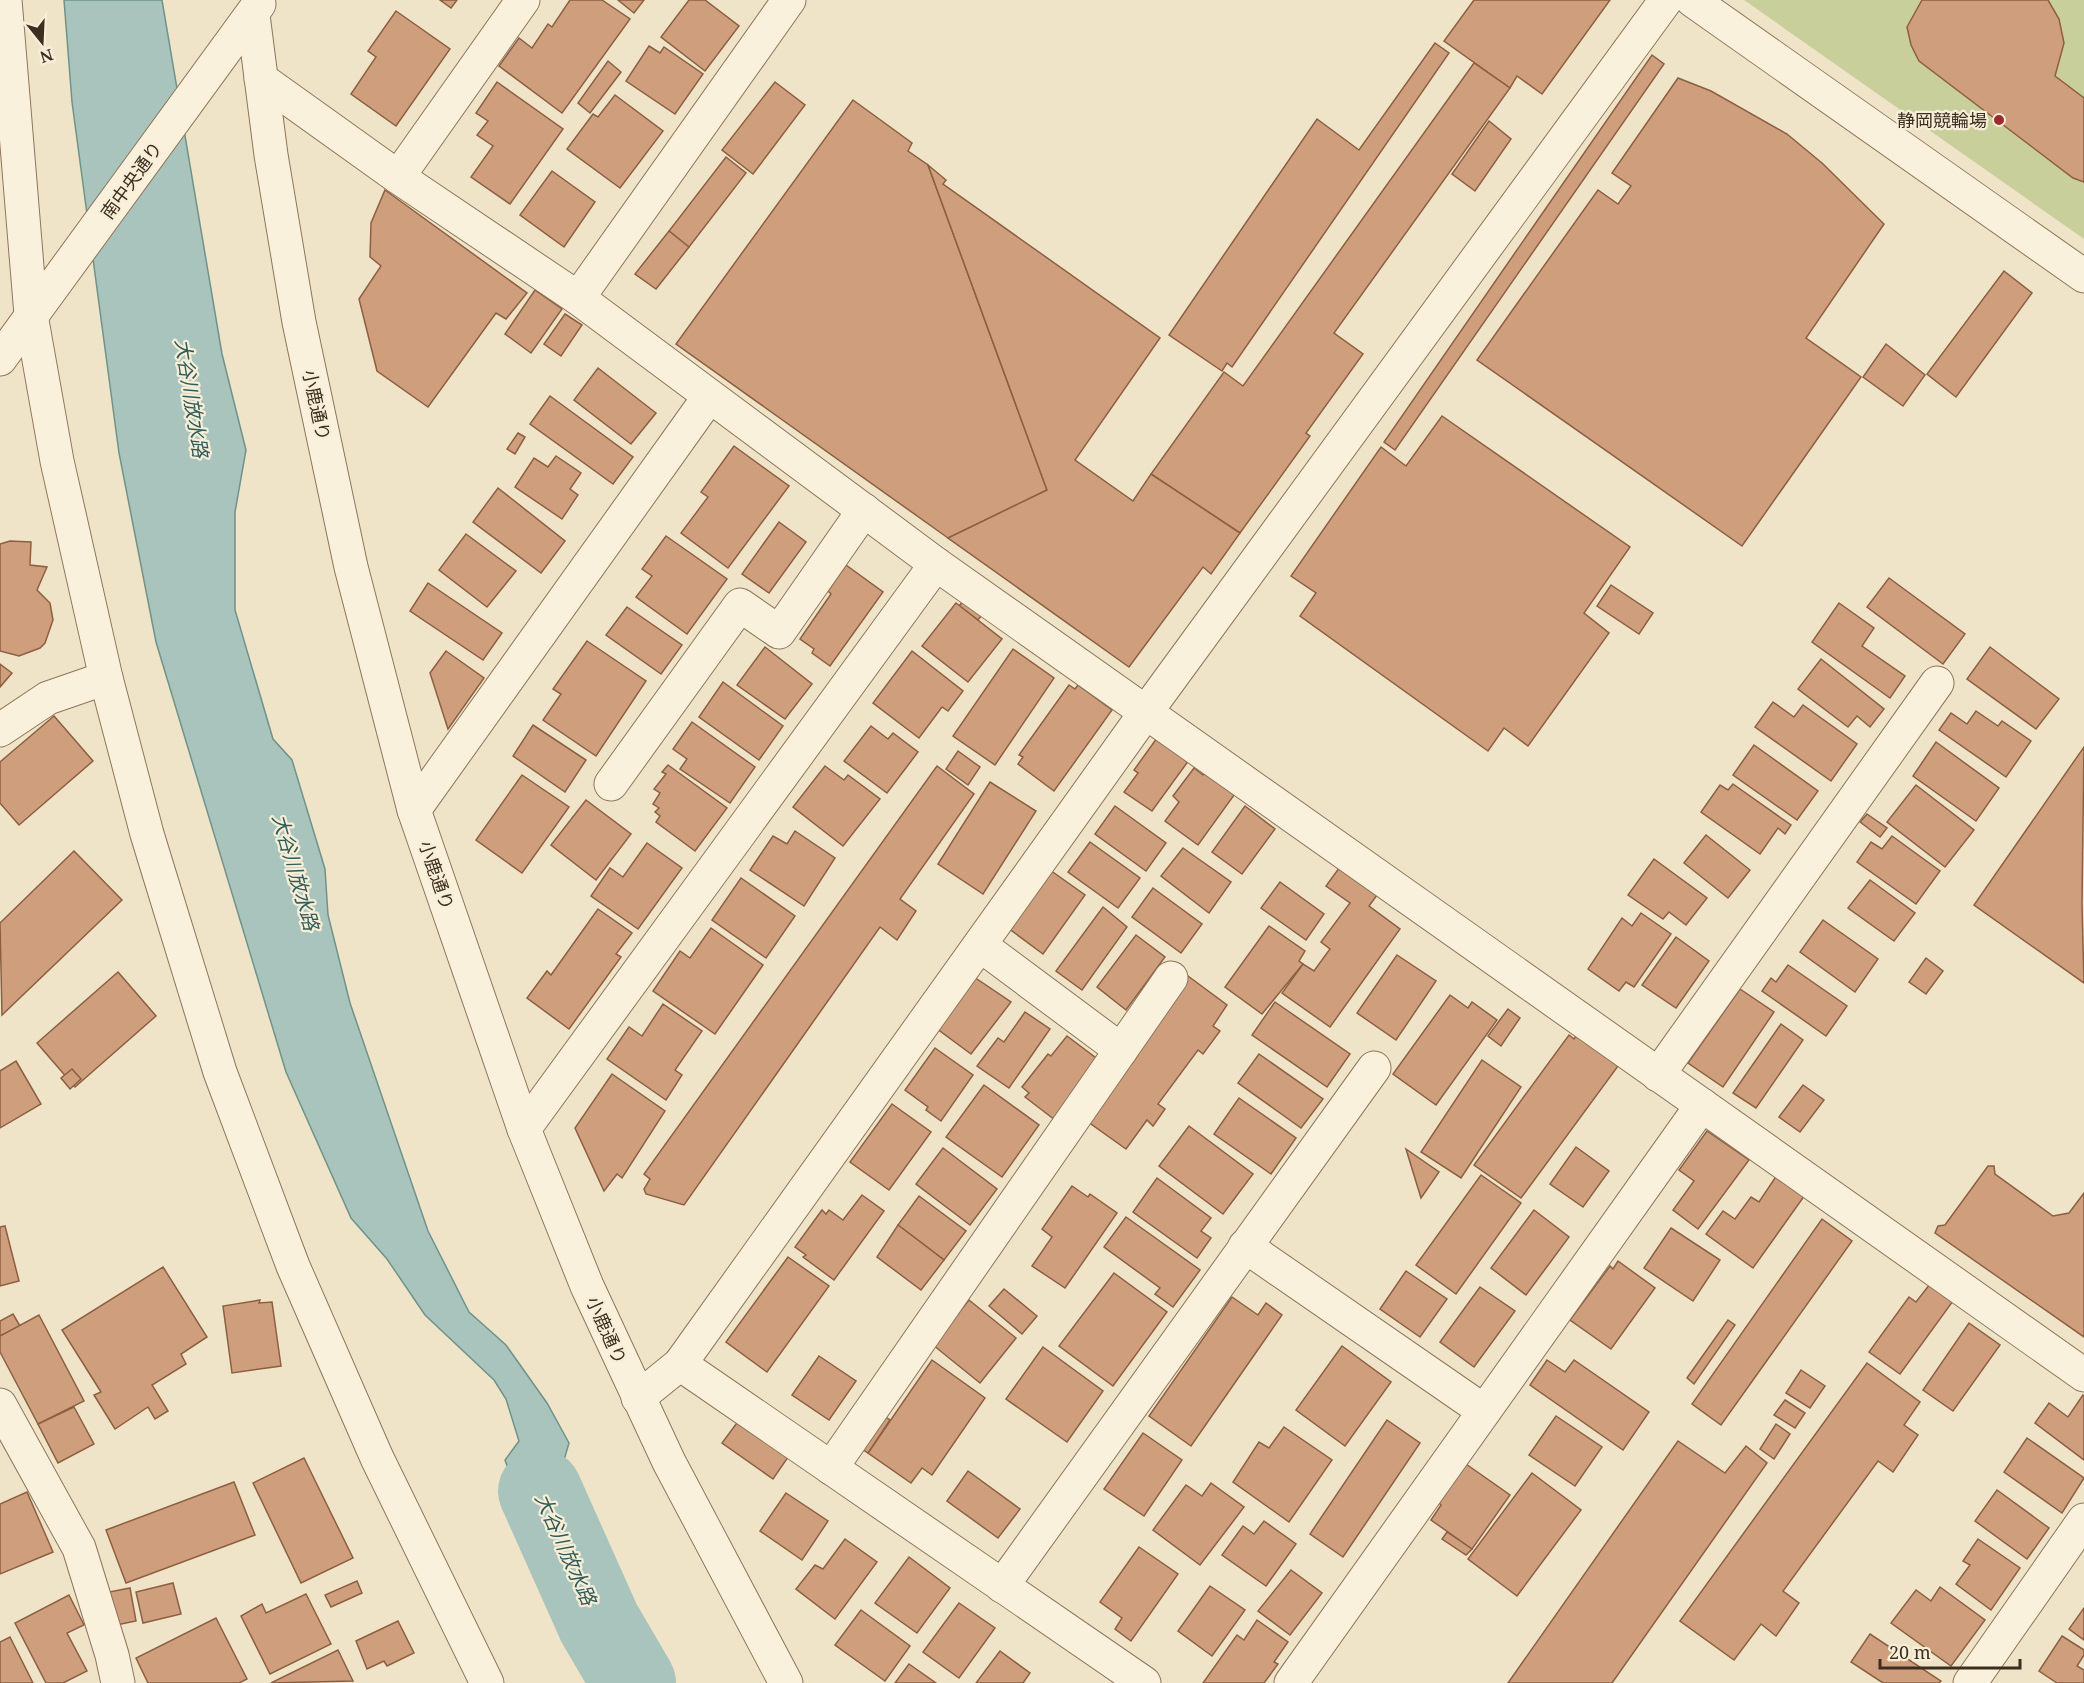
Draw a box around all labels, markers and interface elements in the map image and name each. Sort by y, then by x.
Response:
north arrow [12,12,72,72]
text: N [37,44,56,69]
place label: 静岡競輪場 [1897,108,1987,132]
marker: 静岡競輪場 [1992,113,2006,127]
street label: 南中央通り [95,137,167,223]
water label: 大谷川放水路 [169,337,215,461]
street label: 小鹿通り [298,367,336,443]
water label: 大谷川放水路 [266,811,326,935]
street label: 小鹿通り [414,837,460,913]
street label: 小鹿通り [581,1292,633,1368]
water label: 大谷川放水路 [529,1489,604,1611]
scale bar [1880,1632,2020,1670]
text: 20 m [1889,1640,1931,1664]

